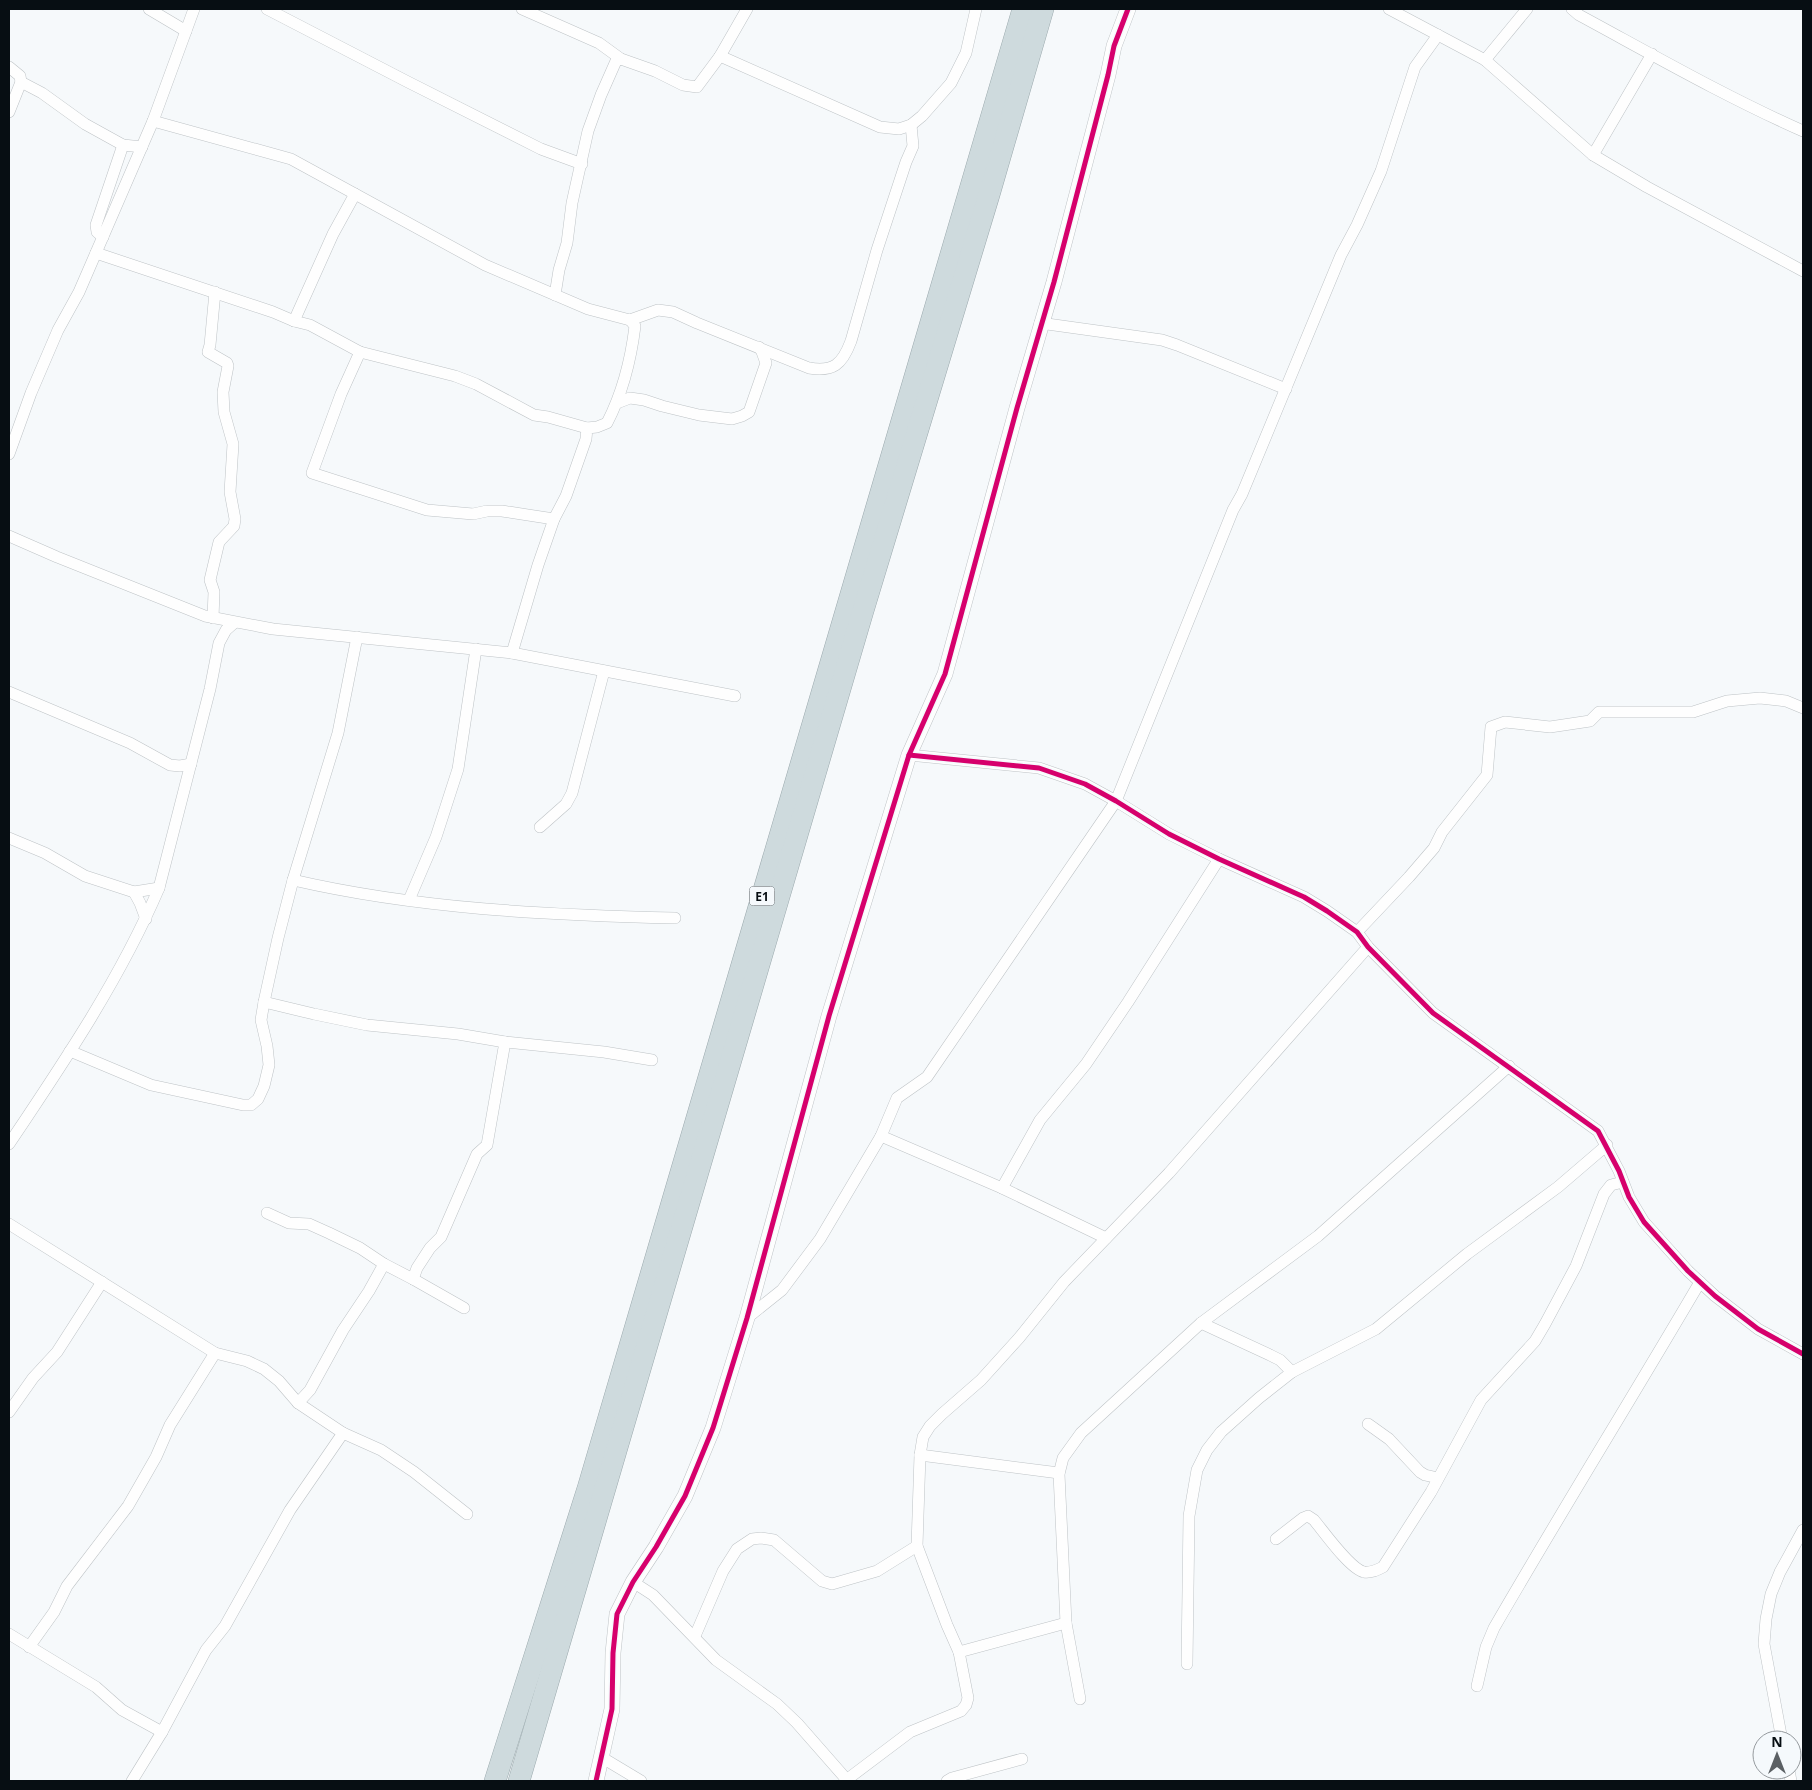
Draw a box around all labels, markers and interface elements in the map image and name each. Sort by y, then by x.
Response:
road number: E1 [750,886,774,906]
north arrow [1752,1730,1802,1780]
text: N [1771,1732,1783,1751]

